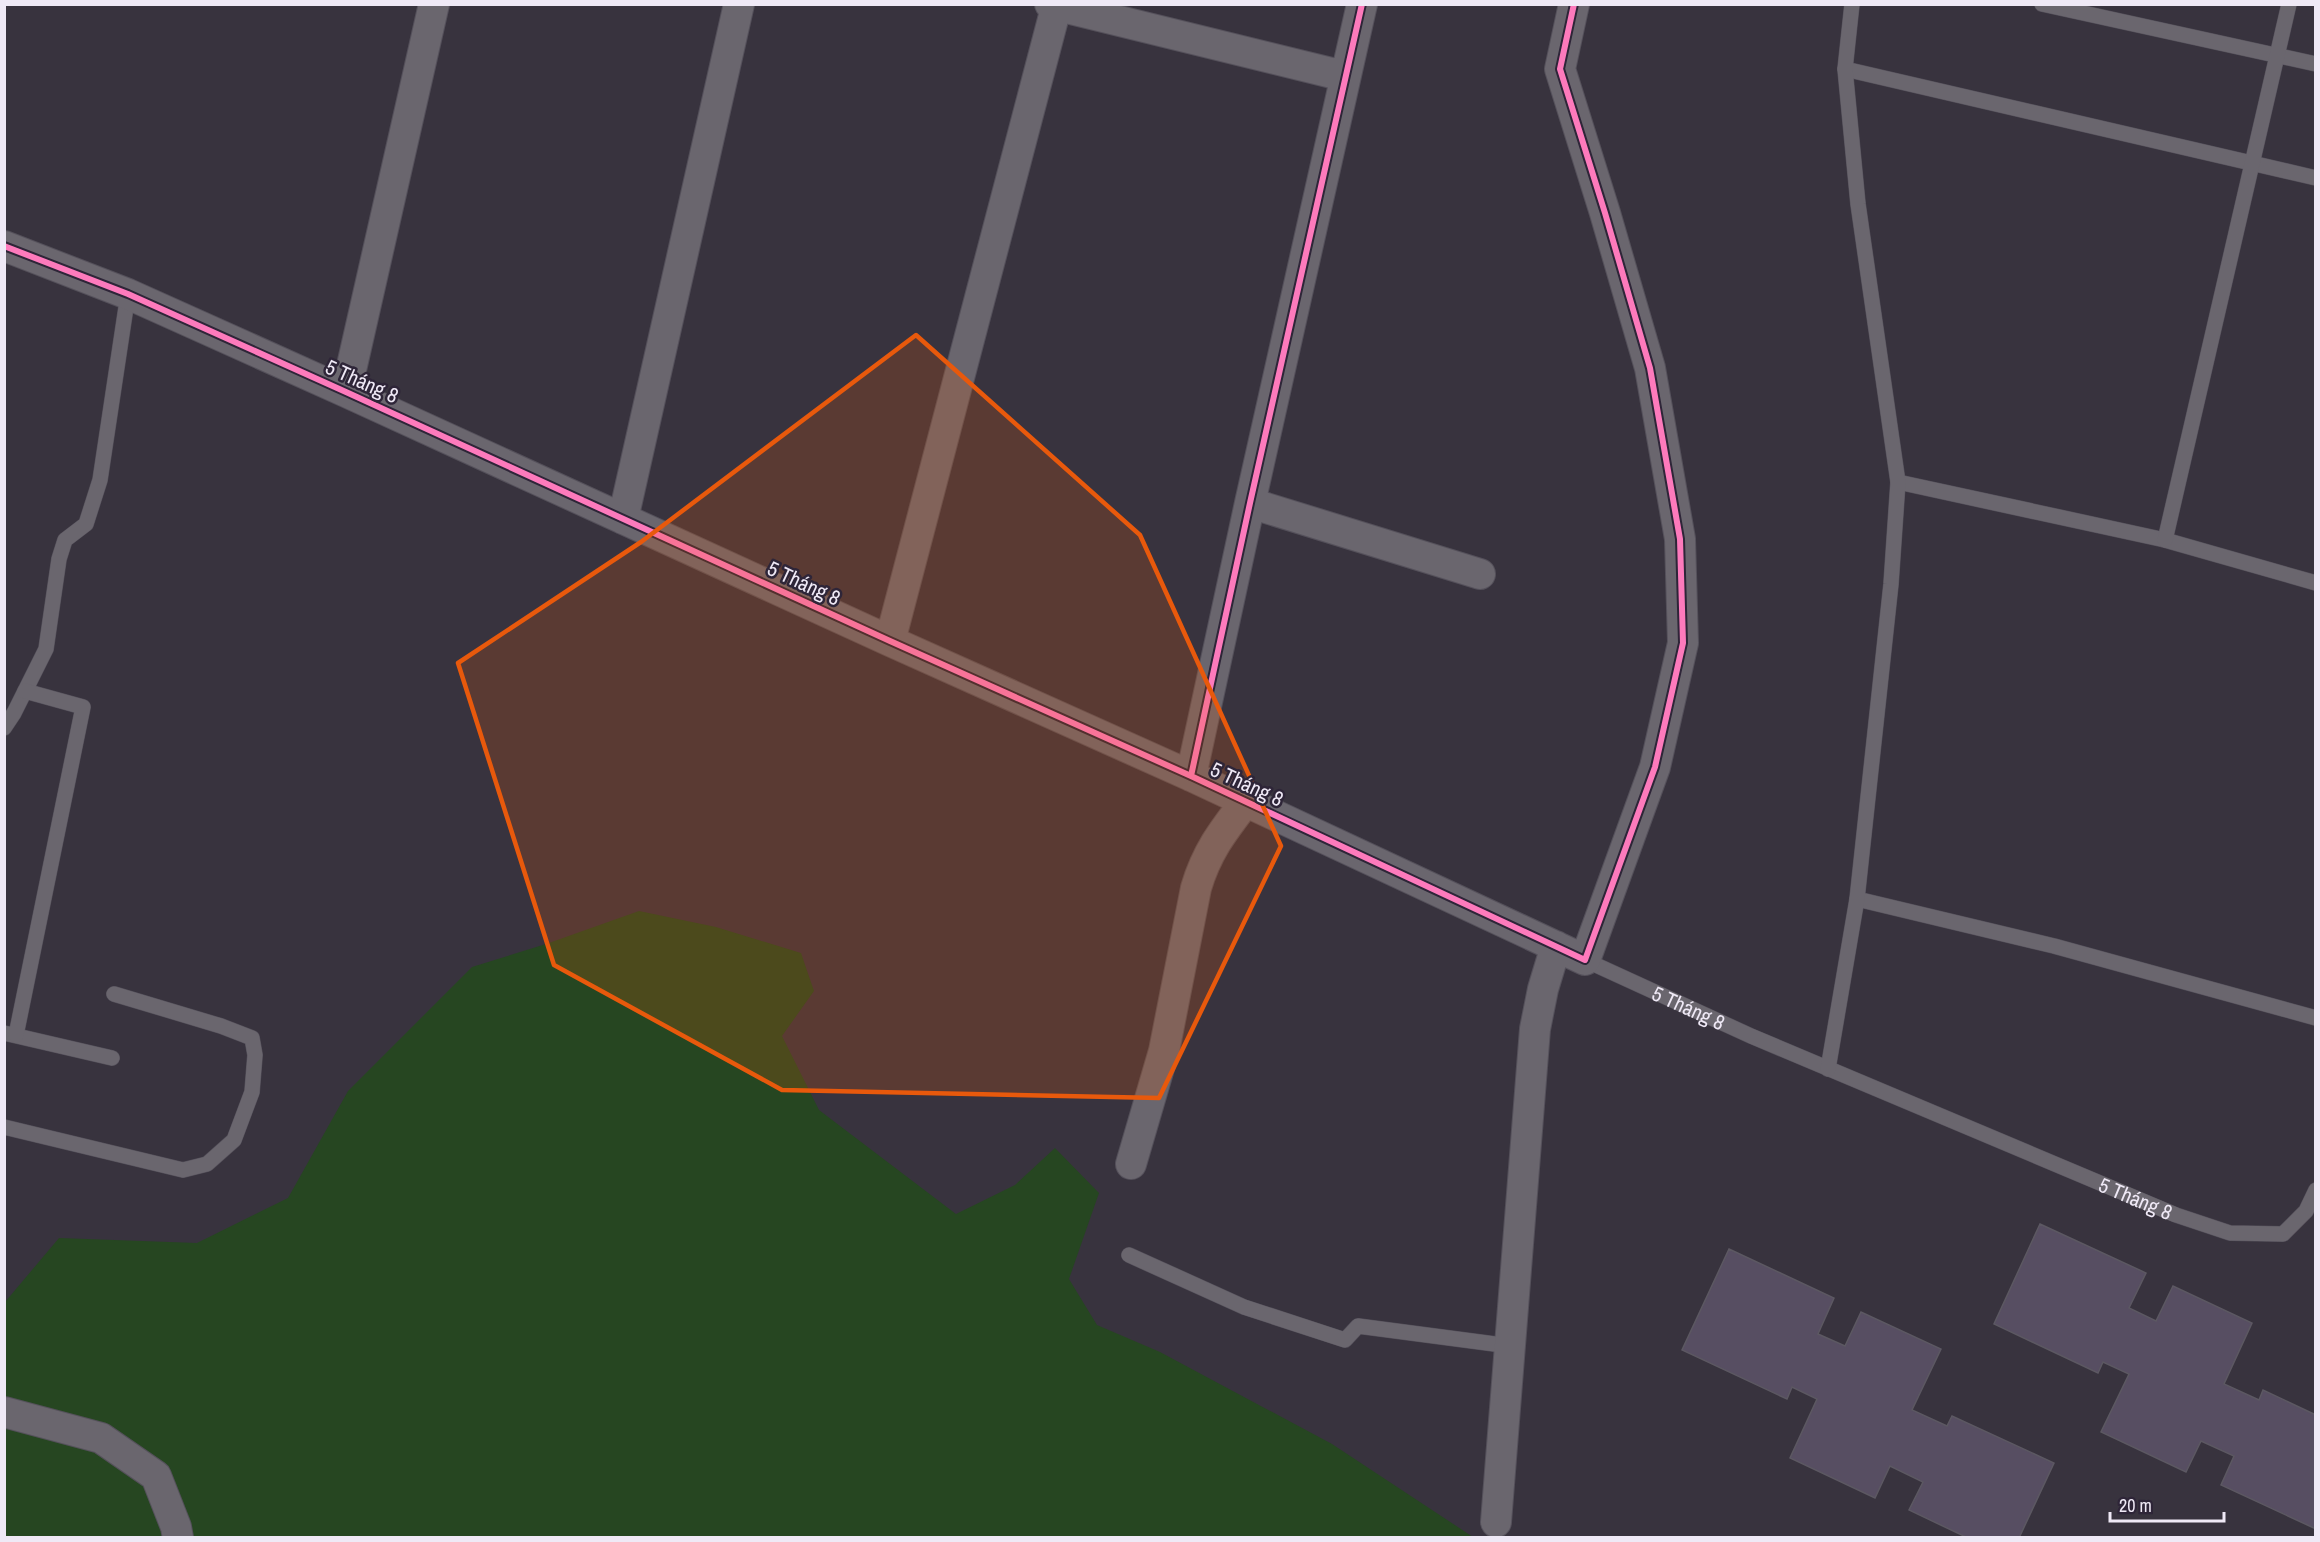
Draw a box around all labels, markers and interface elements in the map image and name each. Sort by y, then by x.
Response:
street label: 5 Tháng 8 [321,352,403,410]
street label: 5 Tháng 8 [763,554,845,612]
street label: 5 Tháng 8 [1206,755,1288,813]
street label: 5 Tháng 8 [1647,978,1730,1037]
street label: 5 Tháng 8 [2094,1170,2177,1226]
scale bar [2110,1485,2224,1523]
text: 20 m [2119,1493,2152,1518]

